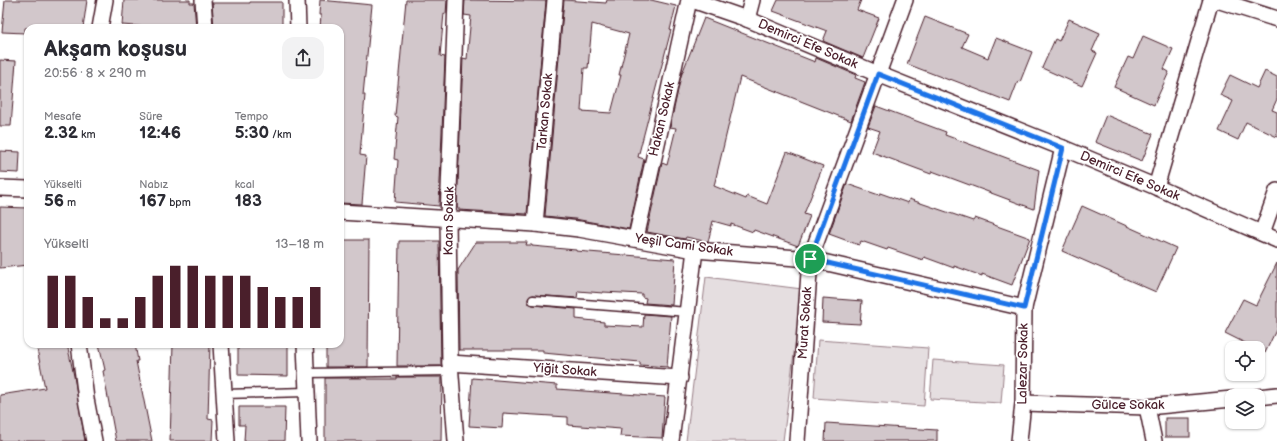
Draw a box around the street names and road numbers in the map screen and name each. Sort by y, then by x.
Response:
street label: Demirci Efe Sokak [756,16,861,73]
street label: Tarkan Sokak [534,72,556,151]
street label: Hakan Sokak [646,80,678,158]
street label: Demirci Efe Sokak [1078,148,1183,205]
street label: Kaan Sokak [440,186,458,255]
street label: Yeşil Cami Sokak [633,230,735,260]
street label: Murat Sokak [794,286,816,360]
street label: Lalezar Sokak [1014,323,1032,405]
street label: Yiğit Sokak [532,360,598,380]
street label: Gülce Sokak [1092,397,1165,413]

